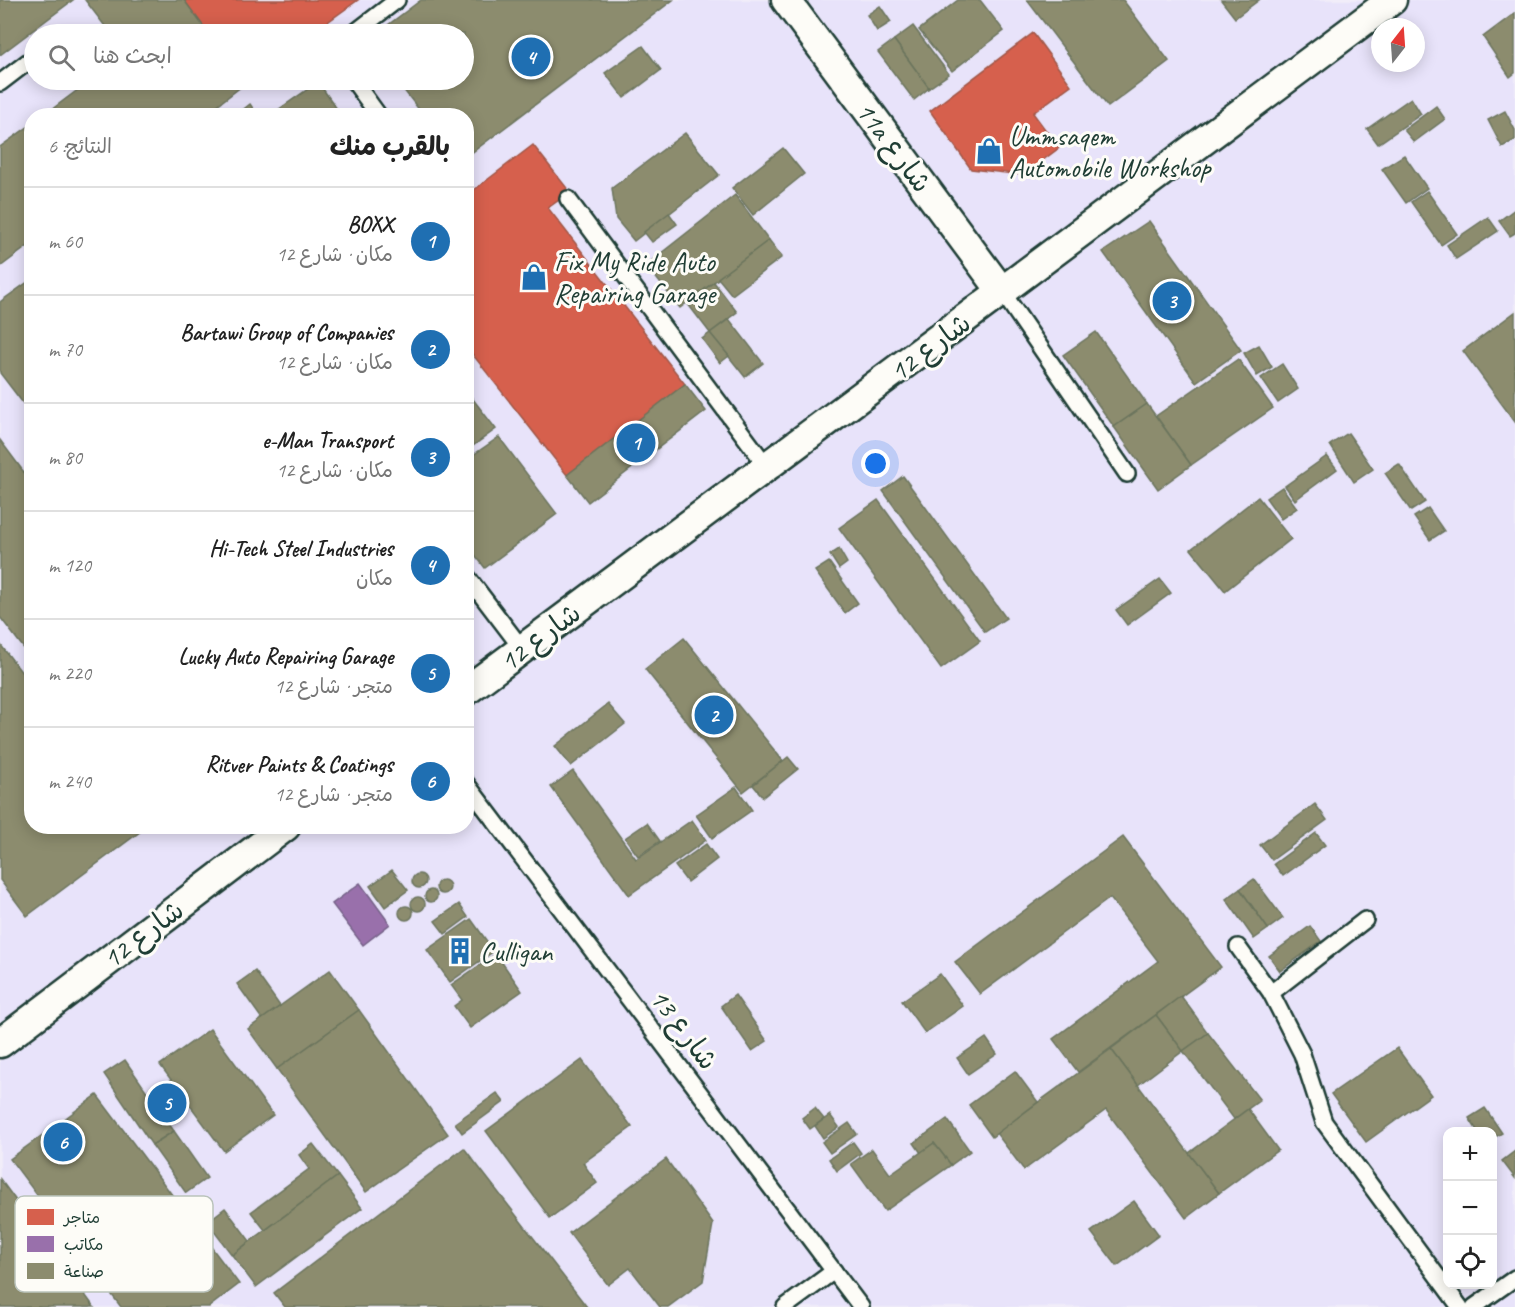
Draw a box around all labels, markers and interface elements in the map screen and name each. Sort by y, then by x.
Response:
north arrow [1371,18,1425,72]
search box [24,24,474,90]
pin: 4 [512,34,550,80]
icon: search [45,41,78,74]
text: ابحث هنا [93,42,172,70]
street label: 11a شارع [847,95,940,201]
place label: Ummsaqem Automobile Workshop [1009,118,1213,185]
text: بالقرب منك [330,130,450,163]
text: النتائج: 6 [48,134,112,159]
shop icon: Ummsaqem Automobile Workshop [974,136,1004,166]
text: BOXX [348,211,393,239]
text: 60 m [48,229,82,254]
text: 1 [426,229,435,254]
text: مكان · شارع 12 [276,242,393,267]
place label: Fix My Ride Auto Repairing Garage [554,244,717,311]
shop icon: Fix My Ride Auto Repairing Garage [519,262,549,292]
pin: 3 [1152,278,1192,324]
street label: شارع 12 [883,305,979,390]
text: Bartawi Group of Companies [180,319,393,347]
text: 70 m [48,337,82,362]
text: 2 [426,337,435,362]
text: مكان · شارع 12 [276,350,393,375]
pin: 1 [616,420,656,466]
text: e-Man Transport [262,427,393,455]
text: 80 m [48,445,82,470]
text: 3 [426,445,435,470]
your location [861,449,890,478]
text: مكان · شارع 12 [276,458,393,483]
text: Hi-Tech Steel Industries [209,535,393,563]
text: 120 m [48,553,91,578]
text: 4 [426,553,435,578]
text: مكان [356,566,393,591]
street label: شارع 12 [493,595,589,680]
text: Lucky Auto Repairing Garage [179,643,393,671]
text: 220 m [48,661,91,686]
text: 5 [426,661,435,686]
text: متجر · شارع 12 [274,674,393,699]
pin: 2 [694,692,734,738]
text: Ritver Paints & Coatings [206,751,393,779]
text: 240 m [48,769,91,794]
text: 6 [426,769,435,794]
text: متجر · شارع 12 [274,782,393,807]
street label: شارع 12 [96,892,192,977]
place label: Culligan [480,934,554,969]
building icon: Culligan [445,936,475,966]
street label: شارع 13 [641,982,726,1078]
pin: 5 [148,1080,186,1126]
pin: 6 [44,1120,82,1164]
map controls [1443,1127,1497,1289]
button: + [1443,1127,1497,1181]
button: − [1443,1181,1497,1235]
legend [15,1196,213,1292]
text: متاجر [62,1208,100,1228]
text: مكاتب [64,1235,103,1255]
button: locate [1443,1235,1497,1289]
text: صناعة [64,1262,104,1282]

